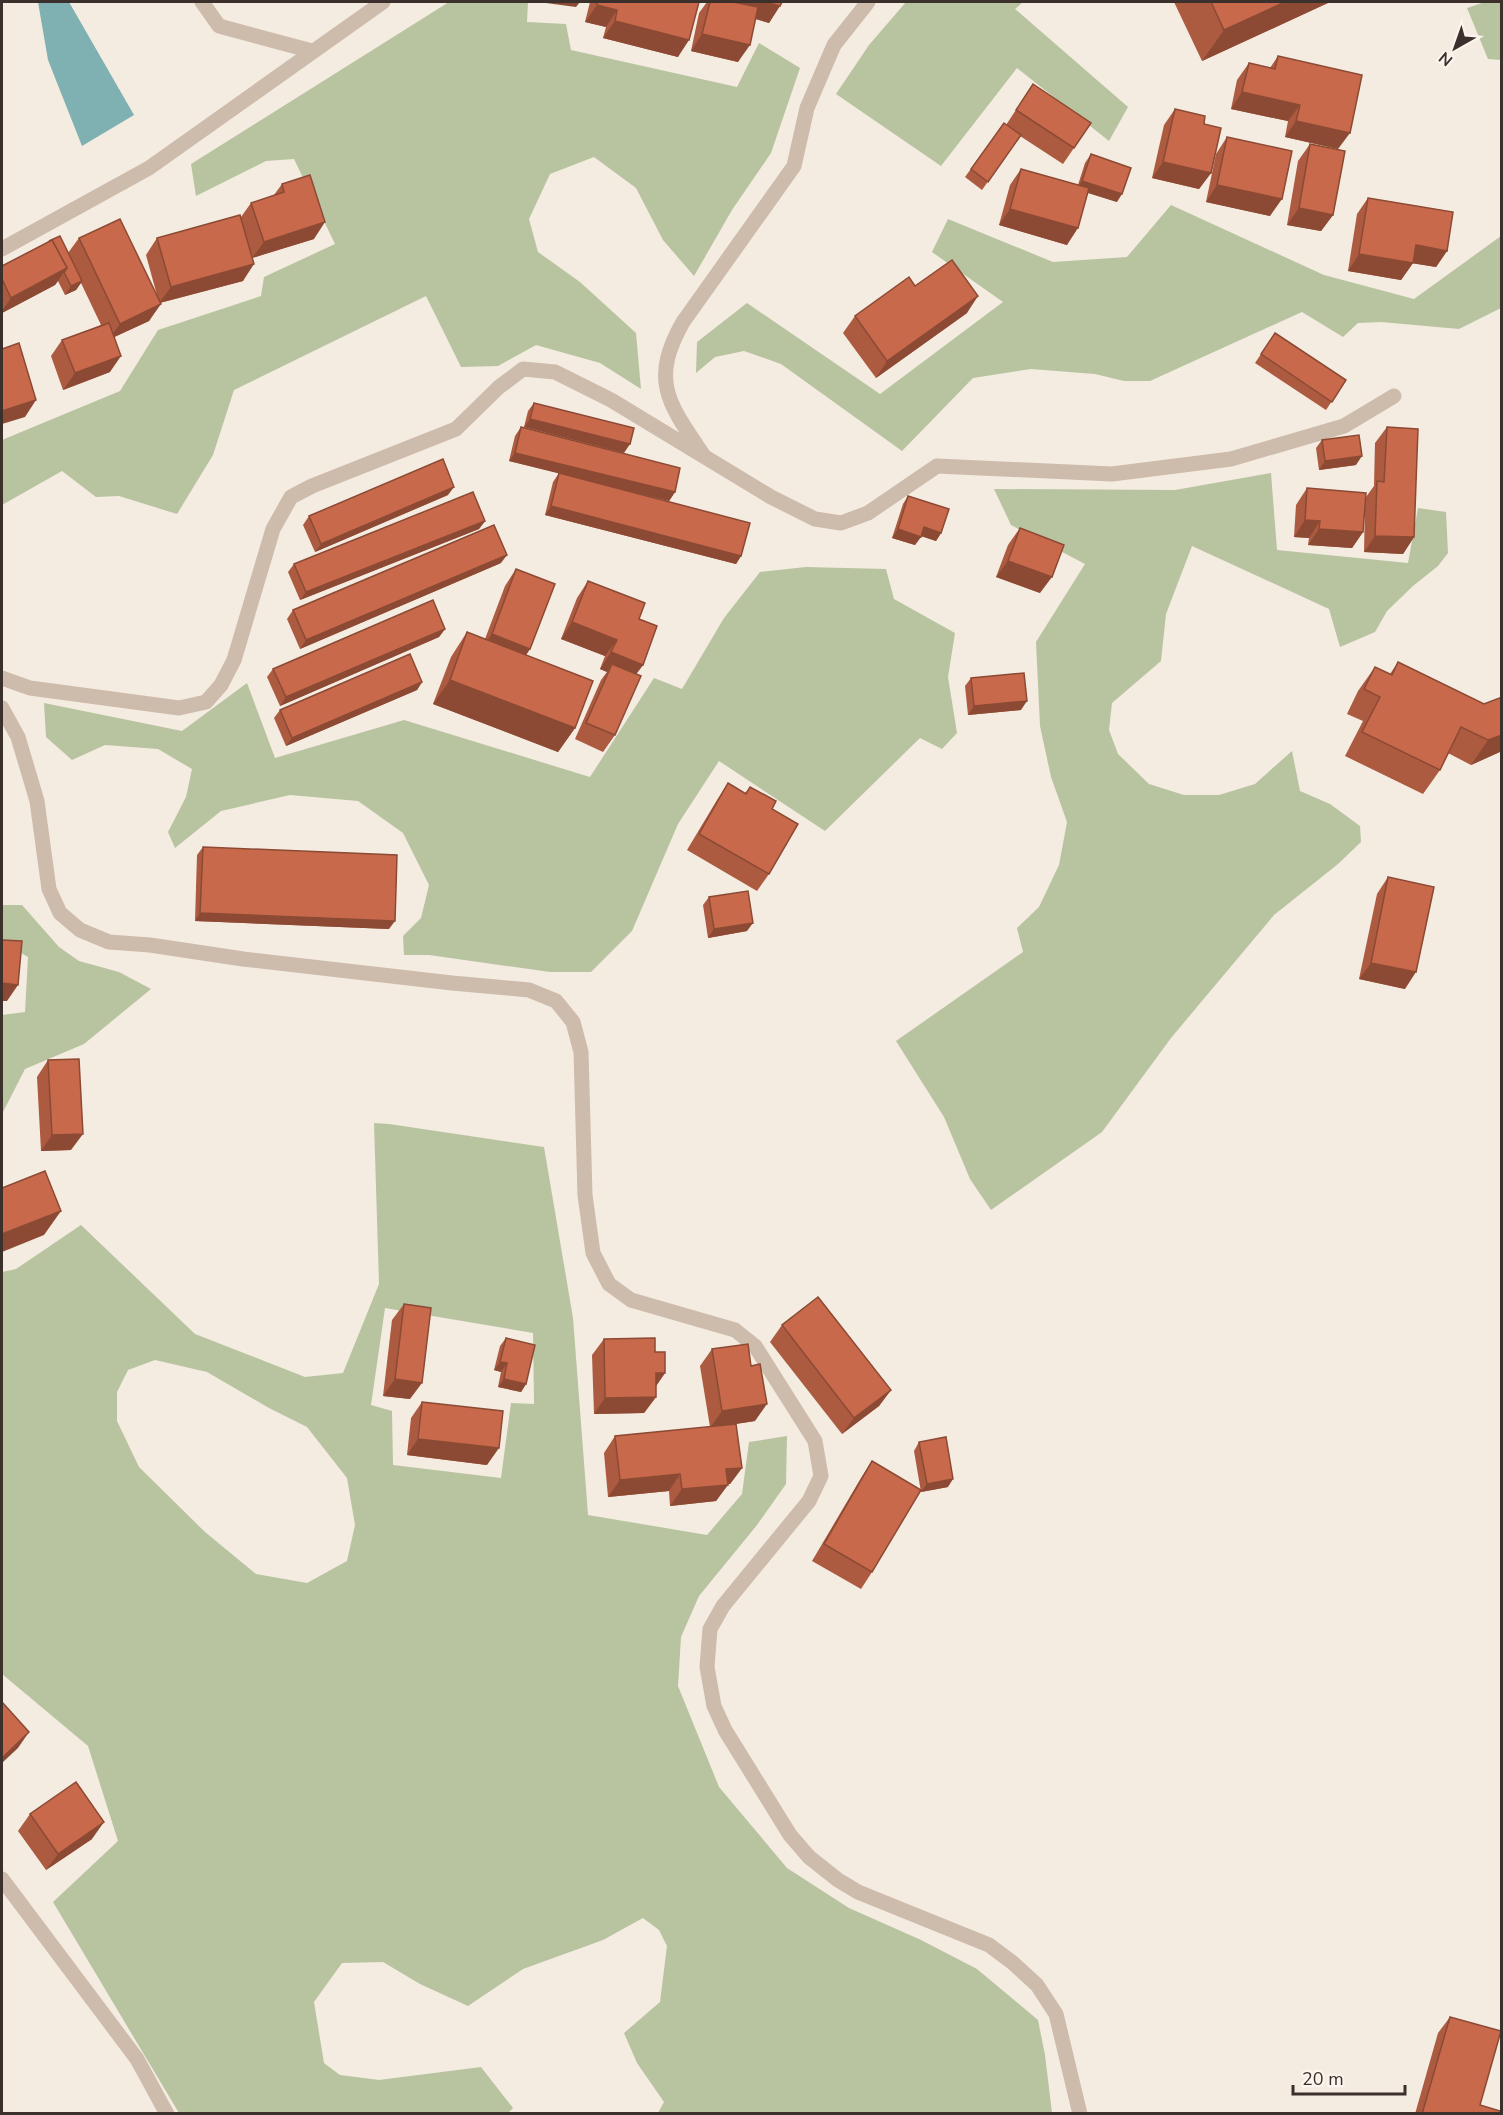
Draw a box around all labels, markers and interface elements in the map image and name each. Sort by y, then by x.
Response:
north arrow [1425,18,1485,78]
text: N [1434,46,1458,71]
scale bar [1293,2058,1406,2096]
text: 20 m [1302,2067,1344,2091]

